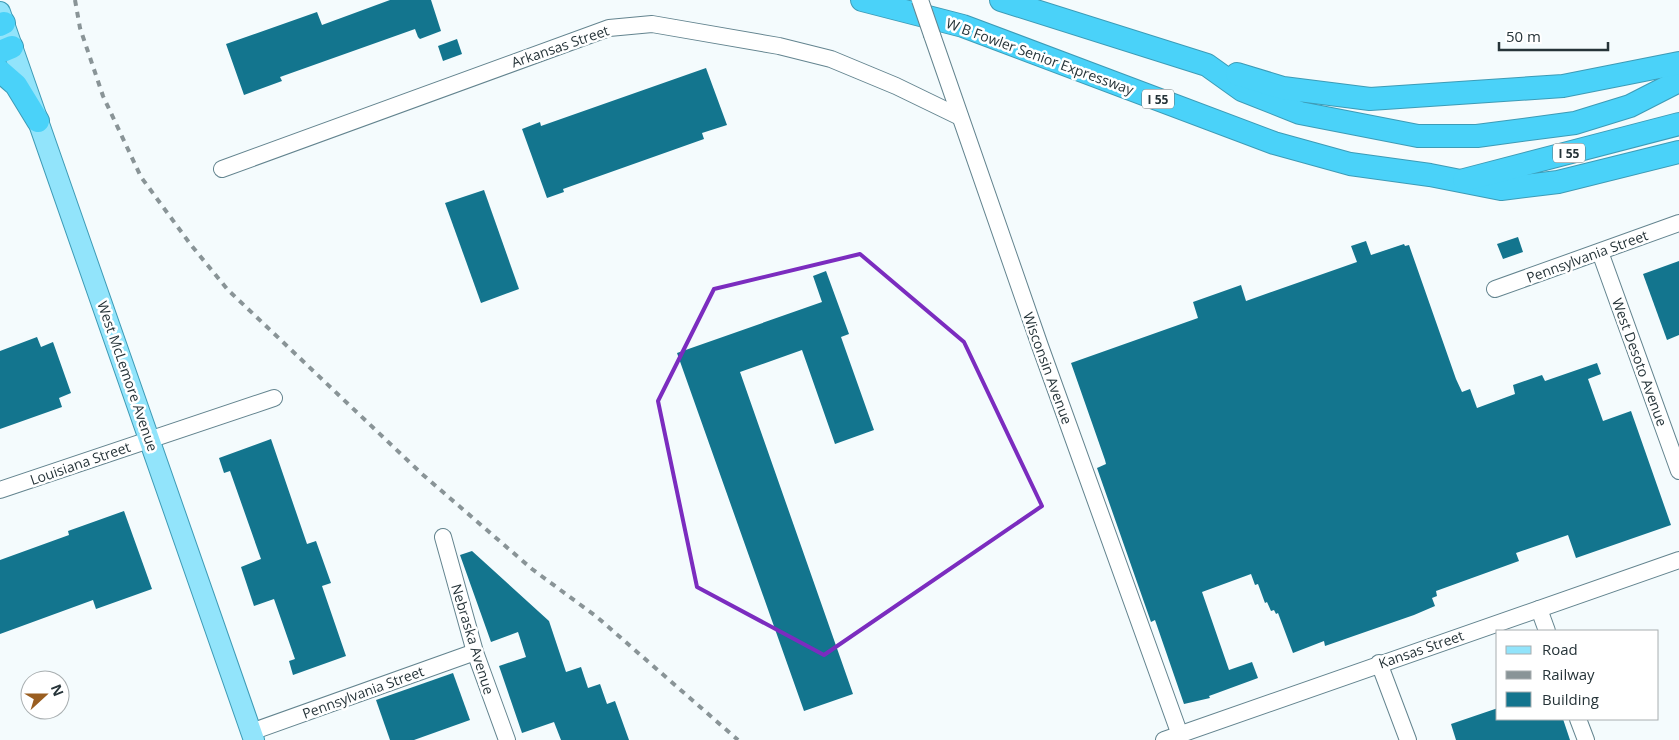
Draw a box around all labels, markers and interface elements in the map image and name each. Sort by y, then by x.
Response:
street label: W B Fowler Senior Expressway [944,13,1137,99]
street label: Arkansas Street [509,20,611,72]
scale bar [1499,20,1608,52]
text: 50 m [1506,26,1541,46]
road number: I 55 [1142,90,1174,108]
road number: I 55 [1553,144,1585,162]
street label: Pennsylvania Street [1524,225,1650,287]
street label: West Desoto Avenue [1608,295,1672,429]
street label: West McLemore Avenue [93,298,163,454]
street label: Wisconsin Avenue [1019,309,1077,427]
street label: Louisiana Street [27,437,133,489]
street label: Nebraska Avenue [447,581,499,697]
street label: Kansas Street [1376,626,1466,672]
legend [1496,630,1659,720]
text: Road [1542,639,1578,659]
street label: Pennsylvania Street [300,661,426,723]
text: Railway [1542,664,1595,684]
north arrow [20,670,70,720]
text: N [47,681,69,699]
text: Building [1542,689,1599,709]

